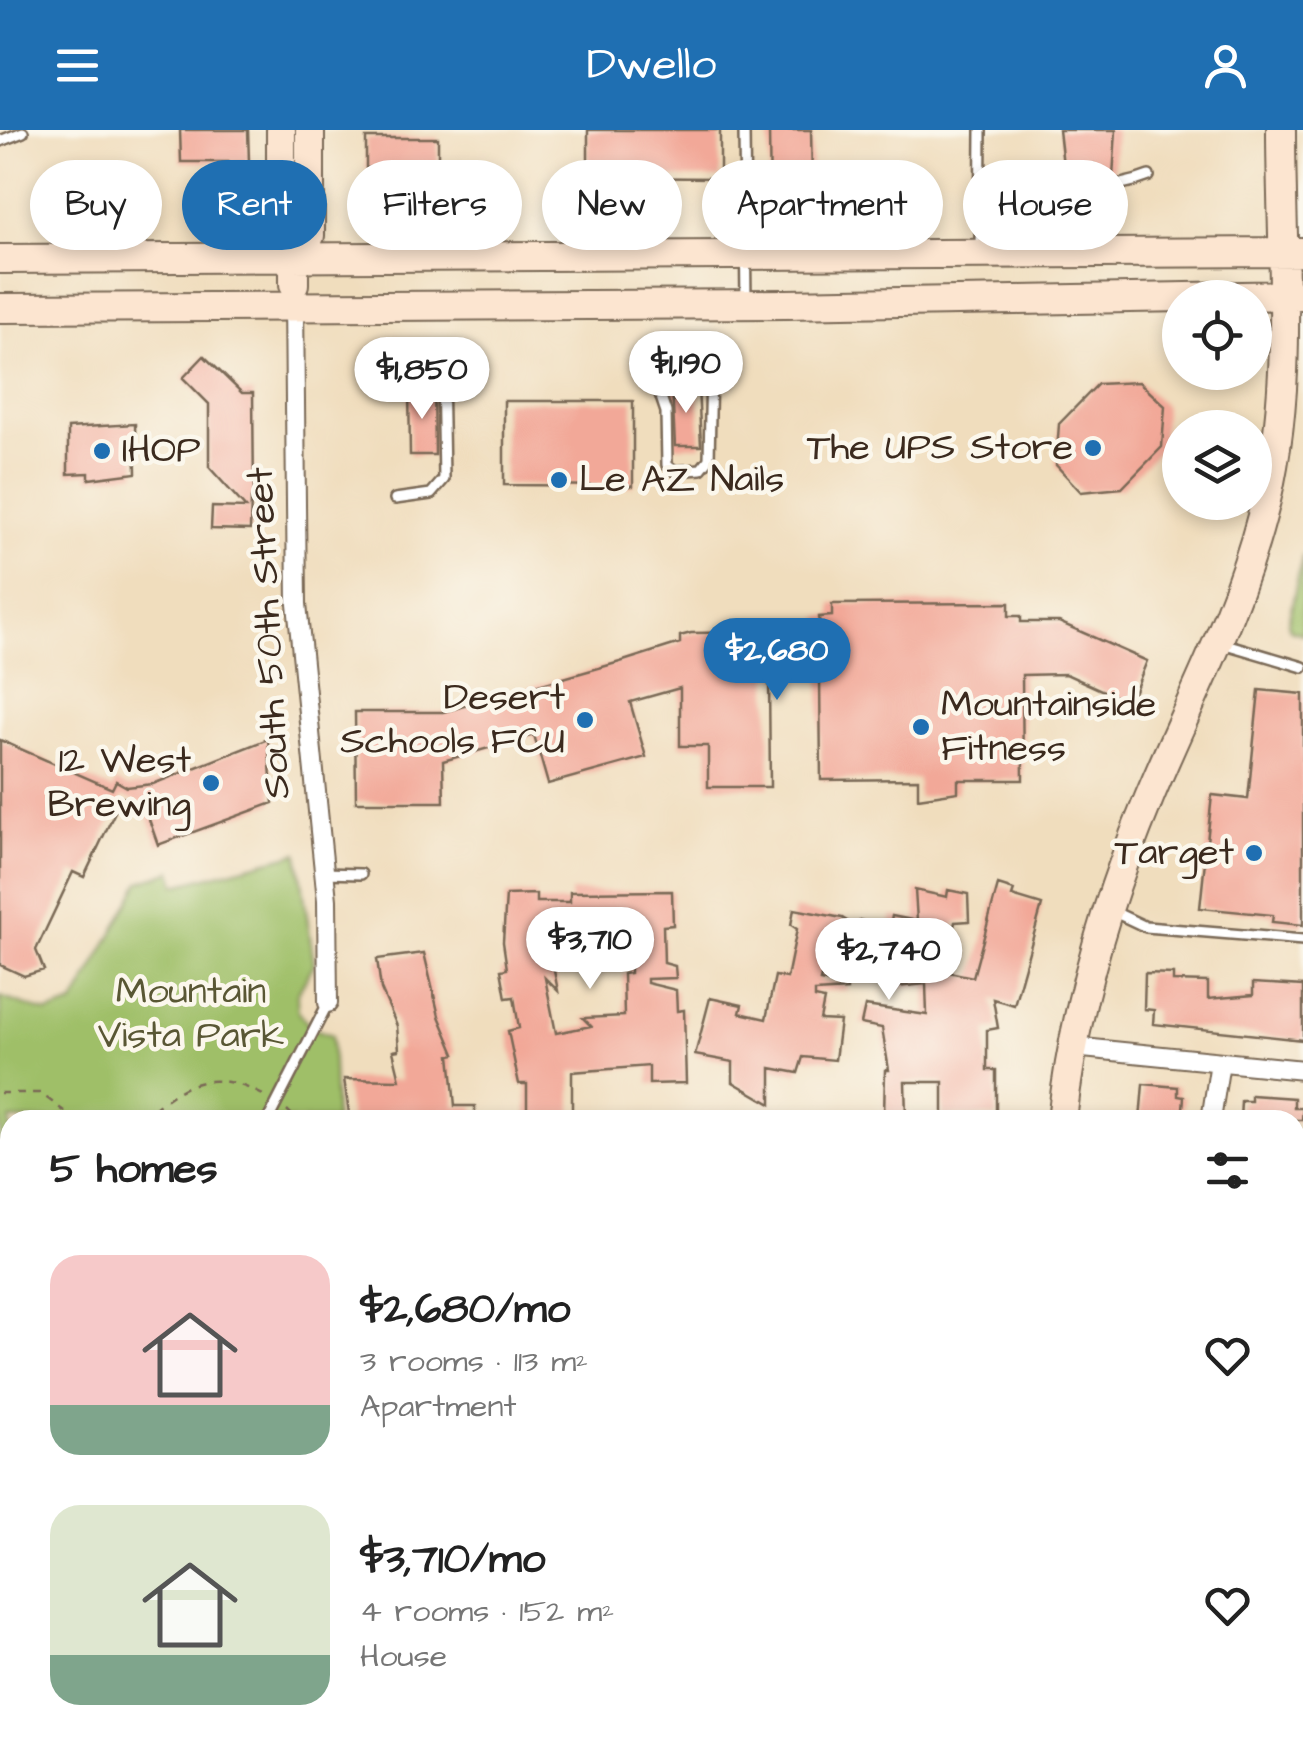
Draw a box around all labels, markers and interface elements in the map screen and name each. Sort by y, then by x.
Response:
text: Dwello [587,34,716,96]
icon: menu [50,38,105,93]
icon: person [1198,38,1253,93]
chip: Buy [30,160,162,250]
chip: Rent [182,160,327,250]
chip: Filters [347,160,522,250]
chip: New [542,160,682,250]
chip: Apartment [702,160,943,250]
chip: House [963,160,1128,250]
map controls [1162,280,1272,520]
button: locate [1162,280,1272,390]
pin: $1,190 [605,331,767,416]
pin: $1,850 [341,337,503,422]
text: $1,190 [651,341,721,386]
text: $1,850 [376,347,468,392]
button: layers [1162,410,1272,520]
place label: The UPS Store [807,422,1073,474]
place label: IHOP [122,425,200,477]
marker: The UPS Store [1082,437,1104,459]
marker: IHOP [91,440,113,462]
place label: Le AZ Nails [579,454,784,506]
street label: South 50th Street [234,466,304,800]
marker: Le AZ Nails [548,469,570,491]
pin: $2,680 [696,618,858,703]
text: $2,680 [726,628,828,673]
place label: Desert Schools FCU [340,672,565,768]
place label: Mountainside Fitness [941,679,1156,775]
marker: Desert Schools FCU [574,709,596,731]
marker: Mountainside Fitness [910,716,932,738]
place label: 12 West Brewing [47,735,191,831]
marker: 12 West Brewing [200,772,222,794]
place label: Target [1115,827,1234,879]
marker: Target [1243,842,1265,864]
pin: $3,710 [509,907,671,992]
text: $3,710 [548,917,632,962]
pin: $2,740 [808,918,970,1003]
text: $2,740 [837,928,941,973]
park label: Mountain Vista Park [98,966,284,1062]
text: 5 homes [50,1141,217,1199]
icon: filters [1200,1143,1255,1198]
text: $2,680/mo [360,1281,570,1339]
icon: home [130,1295,250,1415]
icon: heart [1200,1328,1255,1383]
text: 3 rooms · 113 m² [360,1339,588,1384]
text: Apartment [360,1384,516,1429]
text: $3,710/mo [360,1531,545,1589]
icon: home [130,1545,250,1665]
icon: heart [1200,1578,1255,1633]
text: 4 rooms · 152 m² [360,1589,614,1634]
text: House [360,1634,447,1679]

